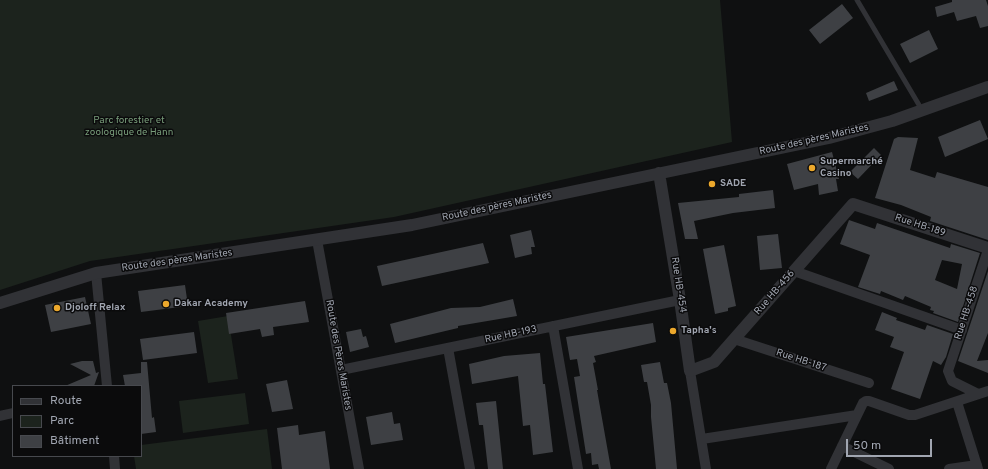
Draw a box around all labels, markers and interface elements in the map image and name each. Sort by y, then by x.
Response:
park label: Parc forestier et zoologique de Hann [85,115,173,138]
street label: Route des pères Maristes [758,122,870,158]
place label: Supermarché Casino [820,156,883,180]
marker: Supermarché Casino [807,163,817,173]
place label: SADE [720,178,746,190]
marker: SADE [707,179,717,189]
street label: Route des pères Maristes [441,190,553,224]
street label: Rue HB-189 [893,212,947,240]
street label: Route des pères Maristes [121,247,233,275]
street label: Rue HB-454 [668,256,688,314]
street label: Rue HB-456 [752,268,798,318]
street label: Rue HB-458 [953,285,981,341]
place label: Dakar Academy [174,298,248,310]
marker: Dakar Academy [161,299,171,309]
street label: Route des Pères Maristes [322,299,354,411]
place label: Djoloff Relax [65,302,126,314]
marker: Djoloff Relax [52,303,62,313]
street label: Rue HB-193 [484,324,538,346]
place label: Tapha's [681,325,717,337]
marker: Tapha's [668,326,678,336]
street label: Rue HB-187 [774,347,828,375]
legend [12,385,142,457]
text: Route [50,393,82,409]
text: Parc [50,413,74,429]
scale bar [848,431,934,457]
text: Bâtiment [50,433,100,449]
text: 50 m [853,438,881,454]

